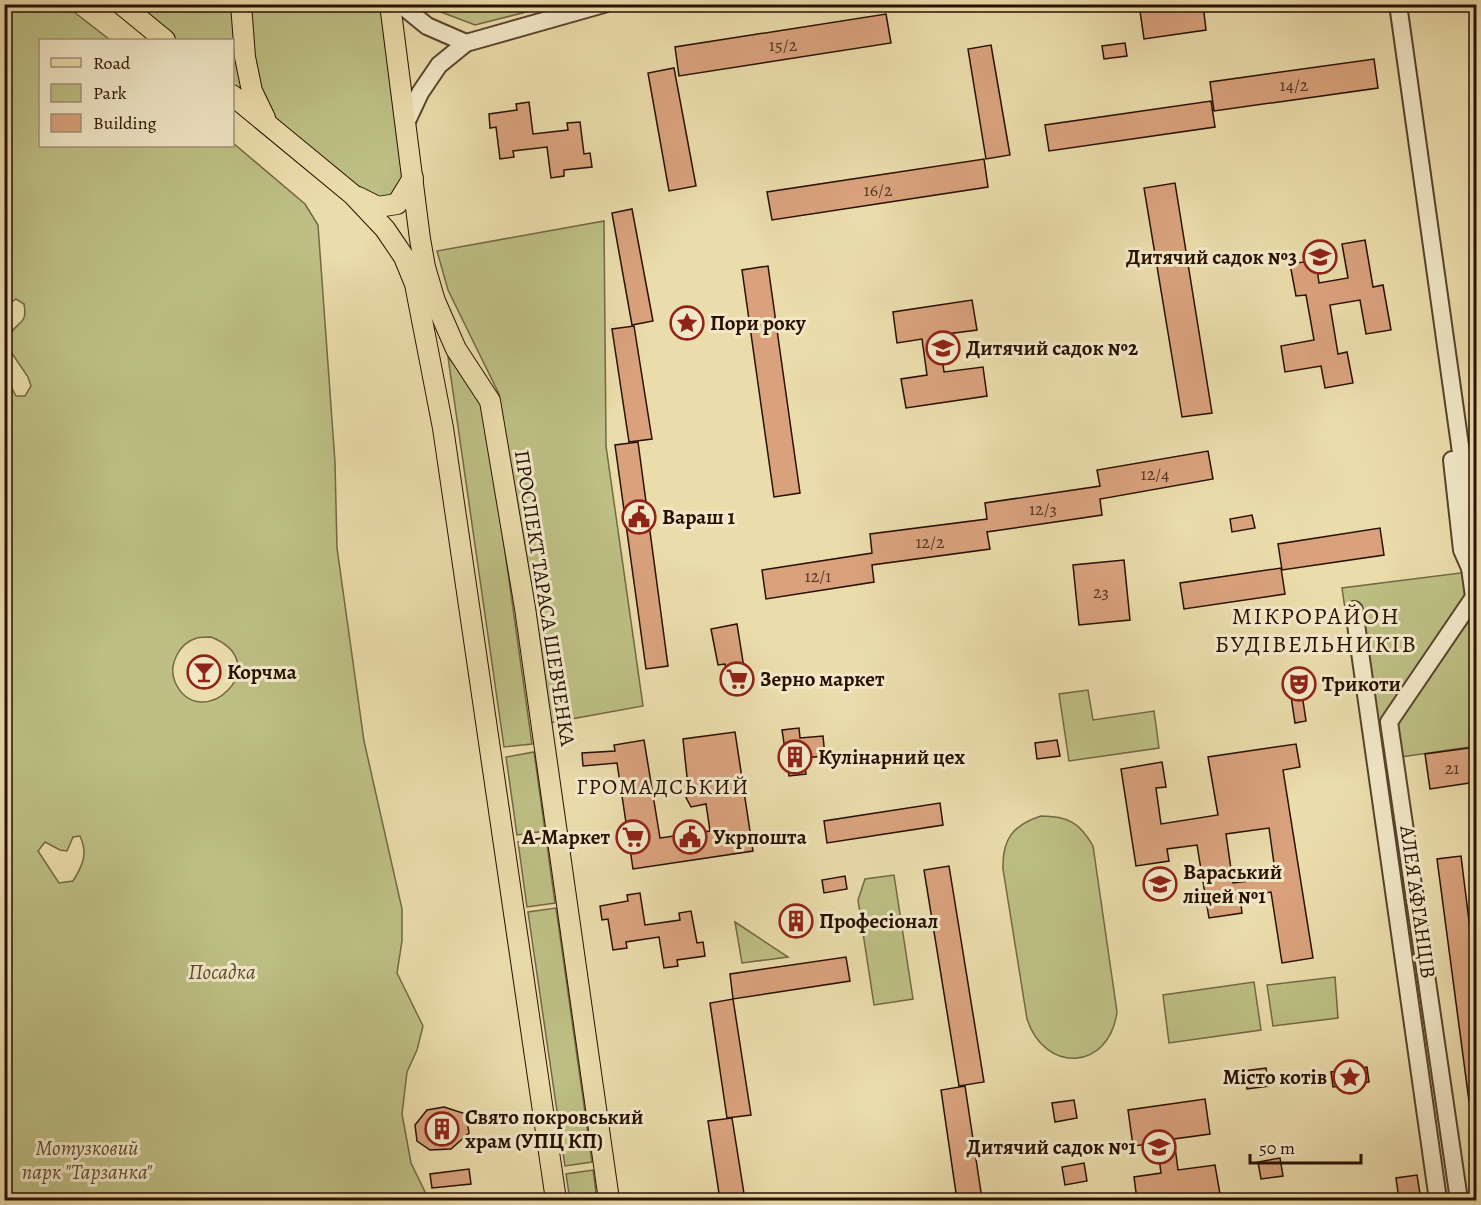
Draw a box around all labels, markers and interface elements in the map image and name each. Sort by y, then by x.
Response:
house number: 15/2 [769,33,798,57]
legend [39,39,234,147]
text: Road [93,51,131,75]
house number: 14/2 [1280,73,1309,97]
text: Park [93,81,127,105]
text: Building [93,111,157,135]
house number: 16/2 [864,178,893,202]
school or university icon: Дитячий садок №3 [1302,239,1338,275]
place label: Дитячий садок №3 [1126,243,1297,271]
place icon: Пори року [669,305,705,341]
place label: Пори року [710,309,807,337]
school or university icon: Дитячий садок №2 [925,330,961,366]
place label: Дитячий садок №2 [966,334,1138,362]
street label: ПРОСПЕКТ ТАРАСА ШЕВЧЕНКА [508,448,582,749]
house number: 12/4 [1141,462,1169,486]
house number: 12/3 [1029,497,1057,521]
public building icon: Вараш 1 [621,499,657,535]
place label: Вараш 1 [662,503,735,531]
house number: 12/2 [915,530,945,554]
house number: 12/1 [805,564,831,588]
house number: 23 [1093,580,1109,604]
district label: МІКРОРАЙОН БУДІВЕЛЬНИКІВ [1215,600,1417,660]
bar icon: Корчма [186,654,222,690]
place label: Корчма [227,658,297,686]
supermarket icon: Зерно маркет [719,661,755,697]
place label: Зерно маркет [760,665,885,693]
theatre icon: Трикоти [1281,666,1317,702]
place label: Трикоти [1322,670,1401,698]
building icon: Кулінарний цех [777,739,813,775]
place label: Кулінарний цех [818,743,965,771]
house number: 21 [1445,756,1459,780]
district label: ГРОМАДСЬКИЙ [576,772,750,802]
supermarket icon: А-Маркет [615,819,651,855]
public building icon: Укрпошта [672,819,708,855]
place label: А-Маркет [521,823,610,851]
place label: Укрпошта [713,823,807,851]
street label: АЛЕЯ АФГАНЦІВ [1393,823,1443,980]
place label: Вараський ліцей №1 [1182,858,1282,910]
school or university icon: Вараський ліцей №1 [1142,866,1178,902]
building icon: Професіонал [778,903,814,939]
place label: Професіонал [819,907,938,935]
park label: Посадка [188,958,256,986]
place icon: Місто котів [1332,1059,1368,1095]
place label: Місто котів [1223,1063,1327,1091]
place label: Свято покровський храм (УПЦ КП) [465,1103,644,1155]
building icon: Свято покровський храм (УПЦ КП) [424,1111,460,1147]
scale bar [1250,1127,1361,1165]
school or university icon: Дитячий садок №1 [1141,1129,1177,1165]
place label: Дитячий садок №1 [967,1133,1136,1161]
park label: Мотузковий парк "Тарзанка" [22,1134,153,1186]
text: 50 m [1259,1136,1295,1160]

